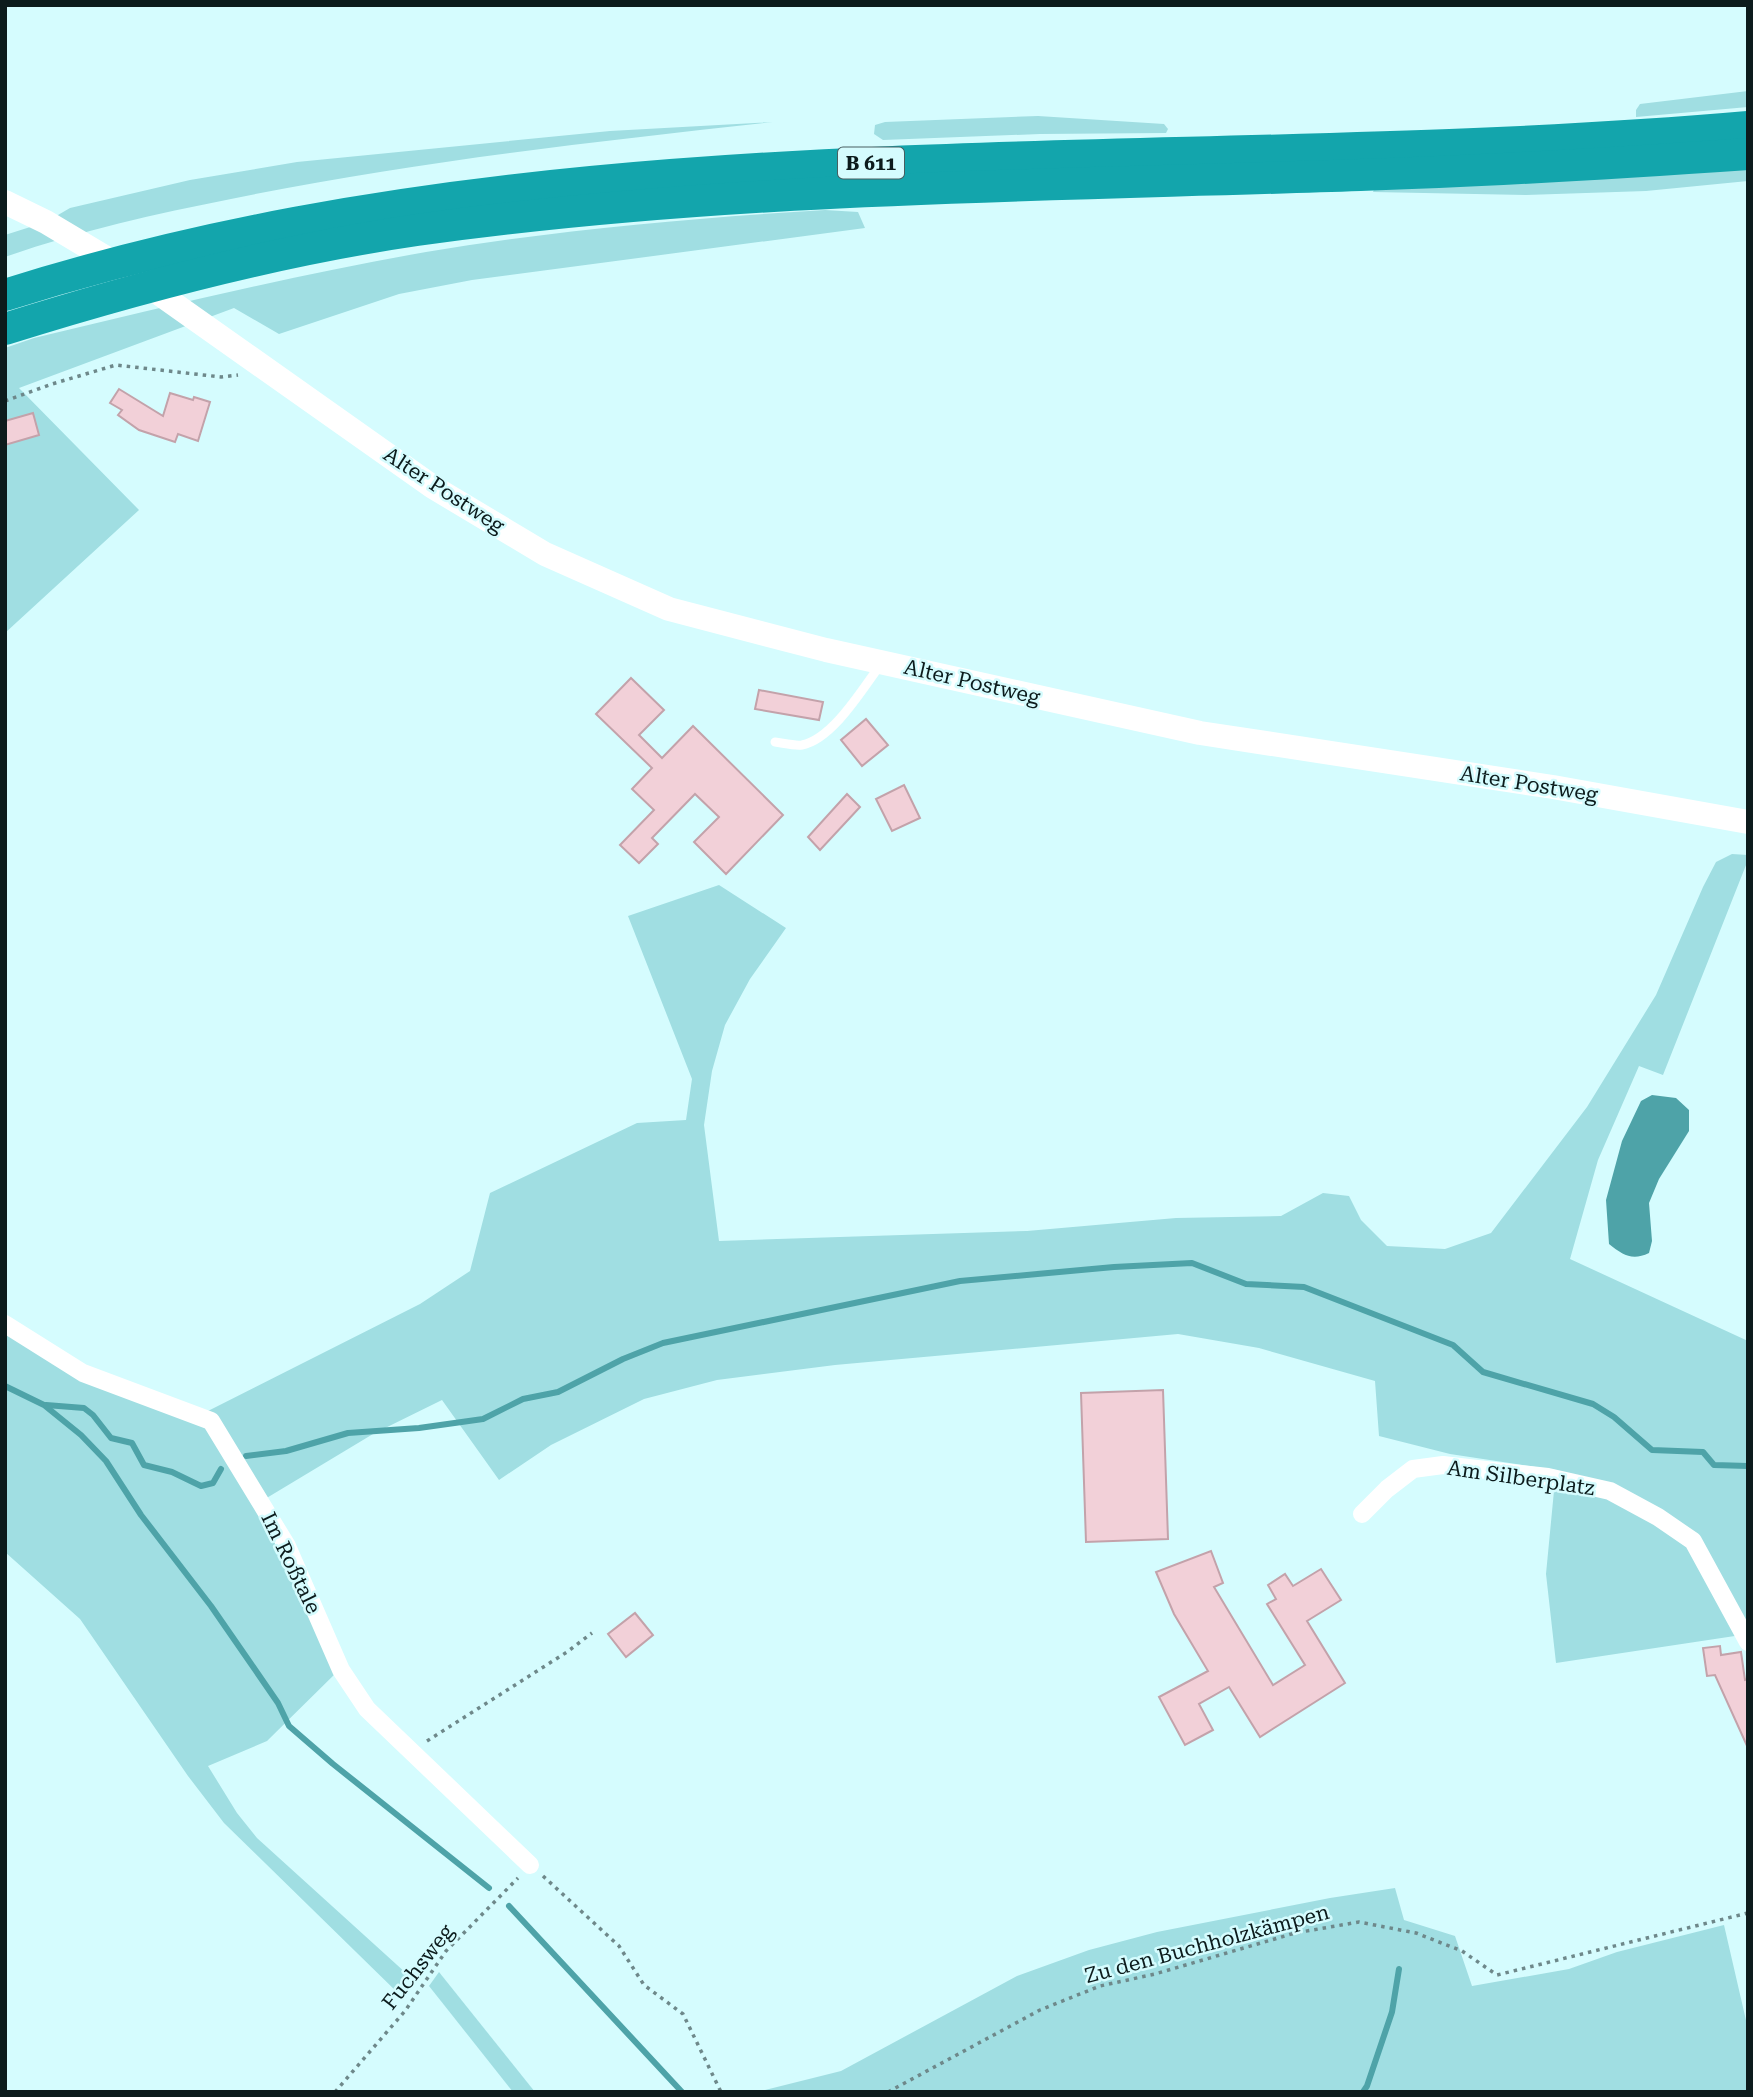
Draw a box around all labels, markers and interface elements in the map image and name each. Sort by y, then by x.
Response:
road number: B 611 [838,148,904,178]
street label: Alter Postweg [379,442,509,538]
street label: Alter Postweg [902,655,1042,709]
street label: Alter Postweg [1459,761,1600,807]
street label: Am Silberplatz [1446,1456,1596,1500]
street label: Im Roßtale [256,1509,326,1617]
street label: Zu den Buchholzkämpen [1082,1900,1332,1988]
street label: Fuchsweg [377,1920,459,2014]

